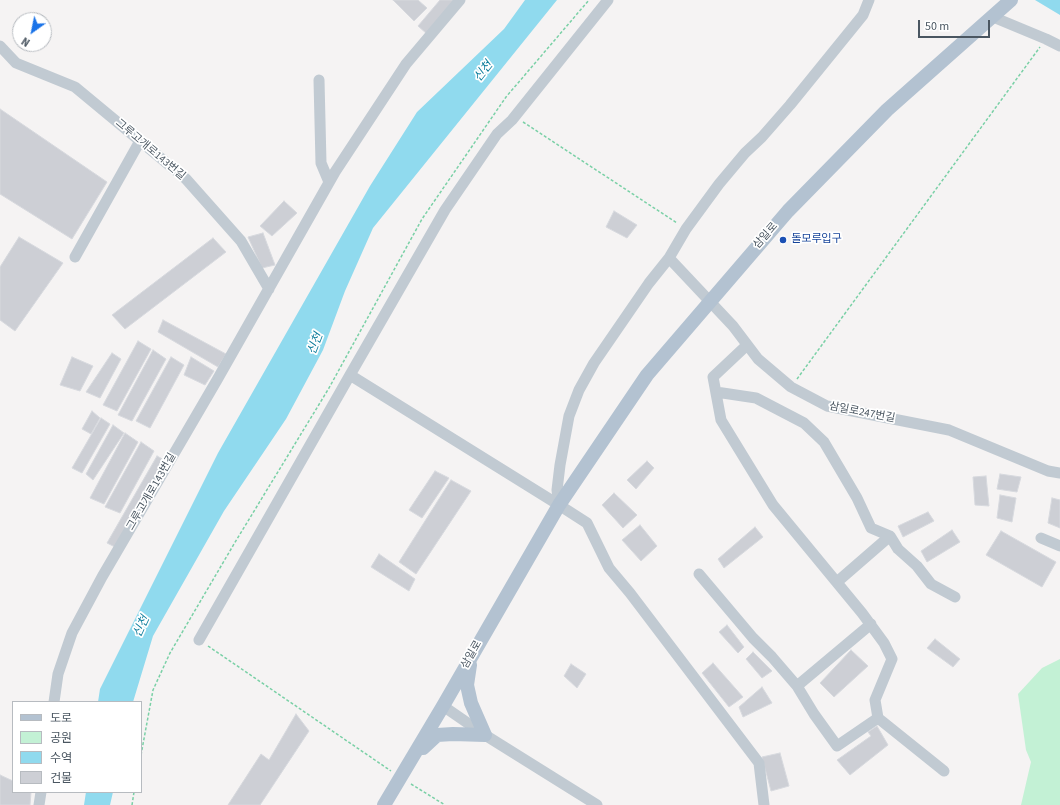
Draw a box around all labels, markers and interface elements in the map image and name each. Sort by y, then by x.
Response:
north arrow [12,12,52,52]
scale bar [920,12,992,38]
text: 50 m [925,18,949,35]
text: N [19,33,33,50]
water label: 신천 [472,59,496,85]
street label: 그루고개로143번길 [112,117,188,183]
street label: 삼일로 [751,220,781,252]
place label: 돌모루입구 [791,233,842,247]
marker: 돌모루입구 [778,235,788,245]
water label: 신천 [305,331,327,357]
street label: 삼일로247번길 [828,400,896,426]
street label: 그루고개로143번길 [124,451,180,533]
water label: 신천 [131,614,153,640]
street label: 삼일로 [459,639,485,671]
legend [12,701,142,793]
text: 도로 [50,710,72,727]
text: 공원 [50,730,72,747]
text: 수역 [50,750,72,767]
text: 건물 [50,770,72,787]

